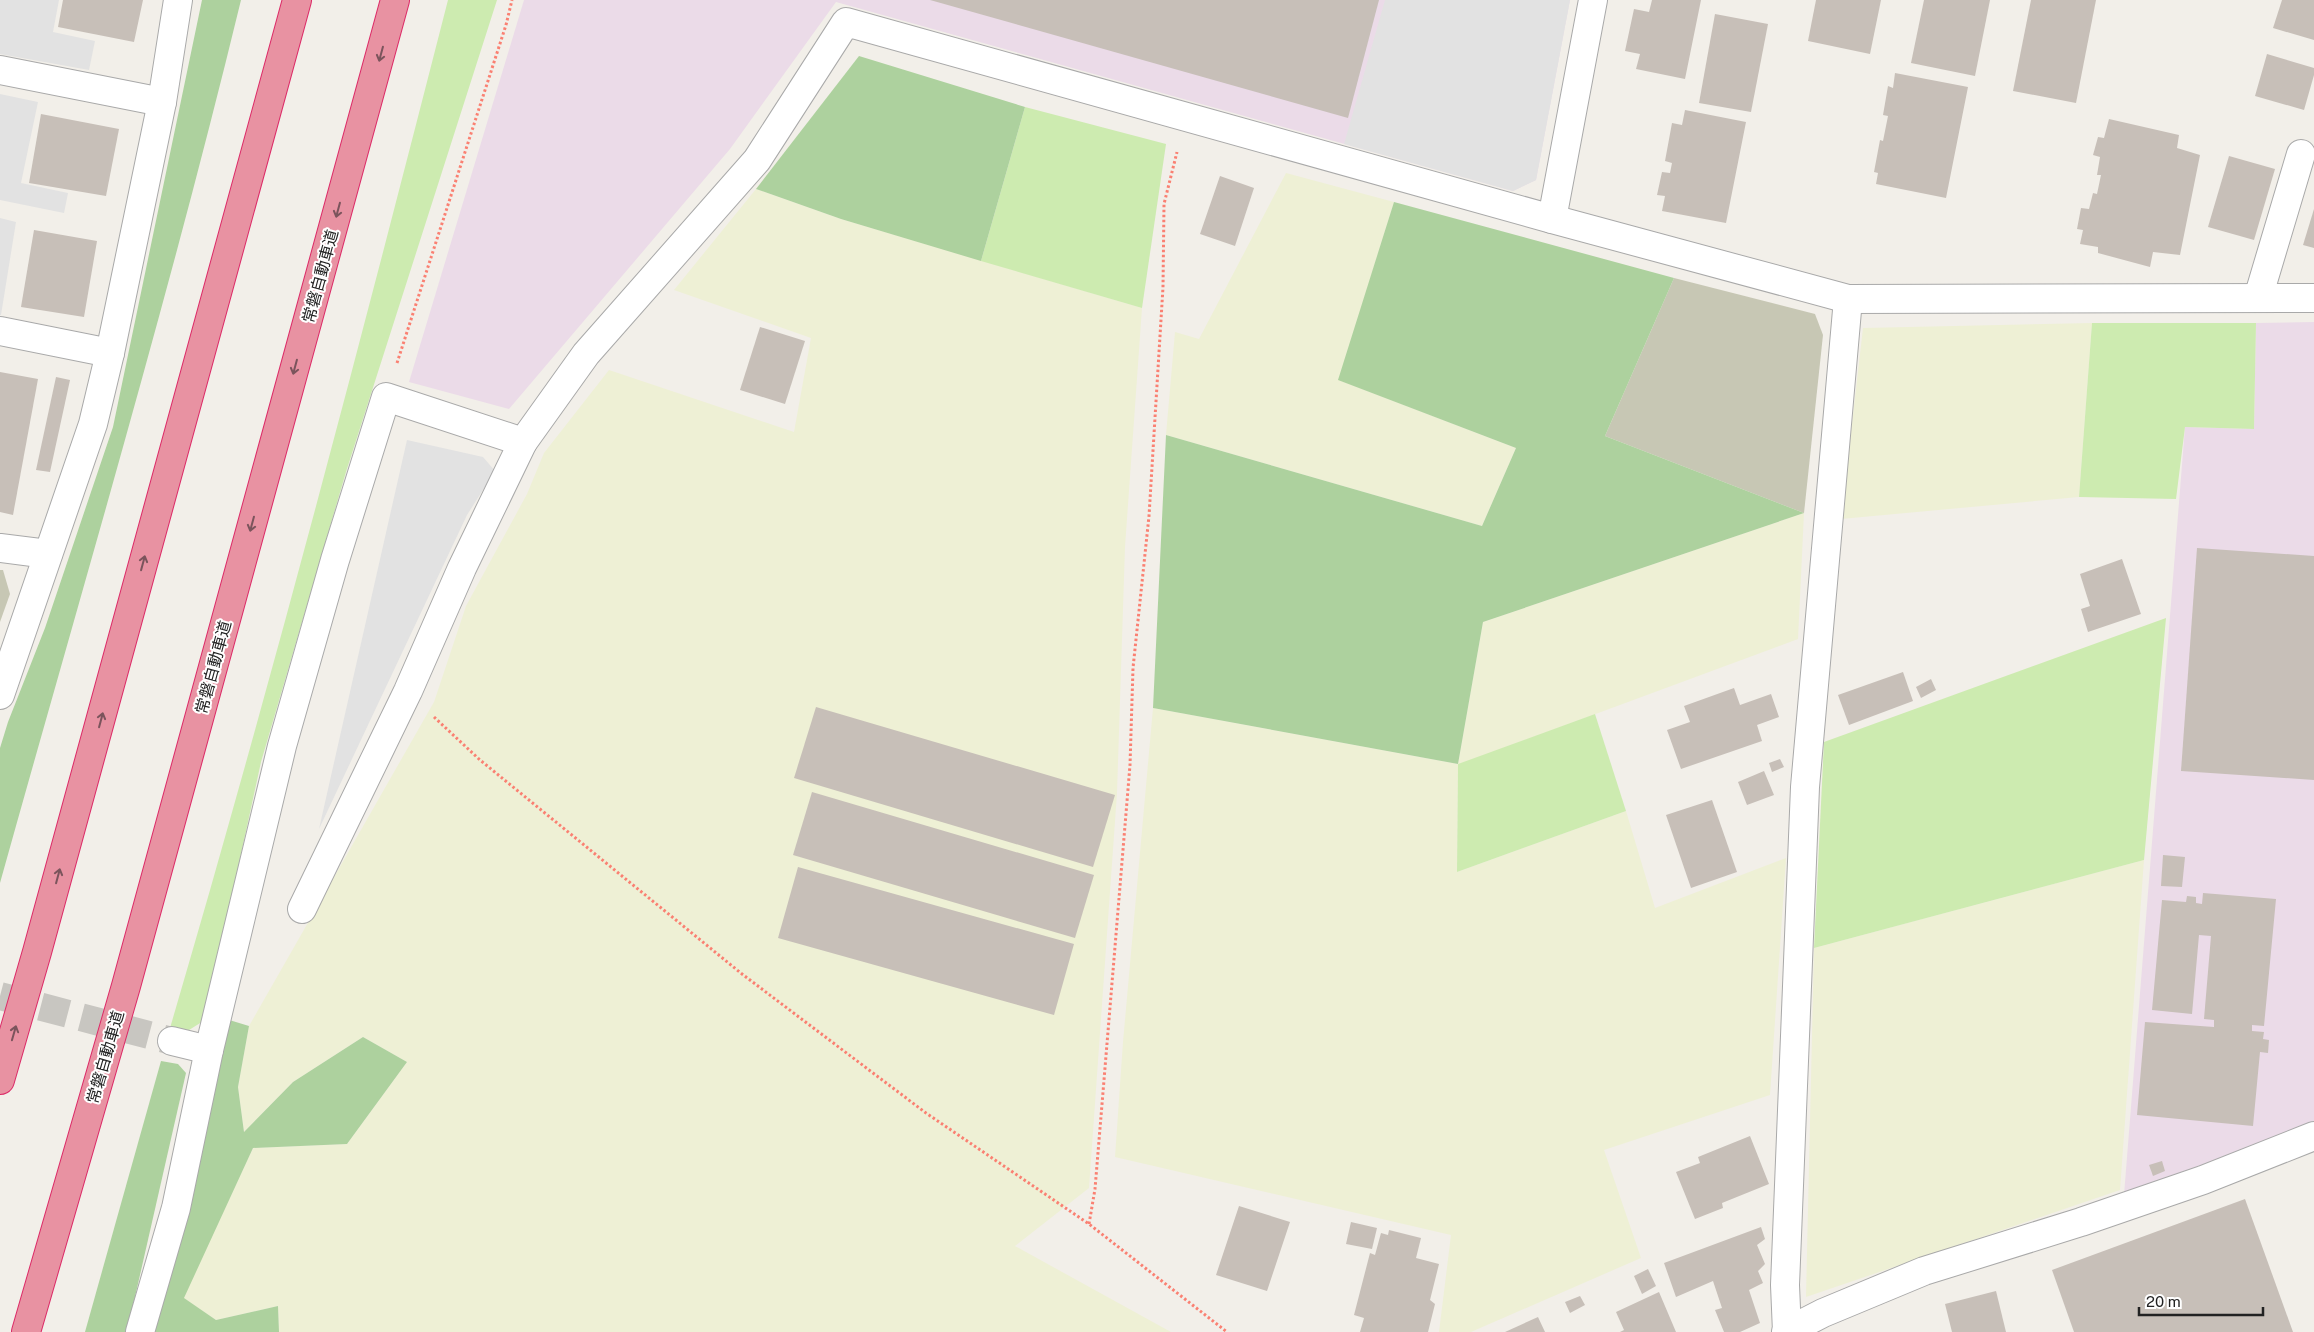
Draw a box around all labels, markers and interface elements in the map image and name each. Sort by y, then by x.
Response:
one-way arrow [375,45,385,61]
one-way arrow [332,202,342,218]
street label: 常磐自動車道 [299,227,342,325]
one-way arrow [290,359,299,375]
one-way arrow [247,515,256,531]
one-way arrow [139,555,149,571]
street label: 常磐自動車道 [192,618,235,716]
one-way arrow [96,712,106,728]
one-way arrow [54,869,63,885]
street label: 常磐自動車道 [83,1008,128,1106]
one-way arrow [9,1025,19,1041]
scale bar [2139,1284,2263,1316]
text: 20 m [2146,1293,2181,1310]

